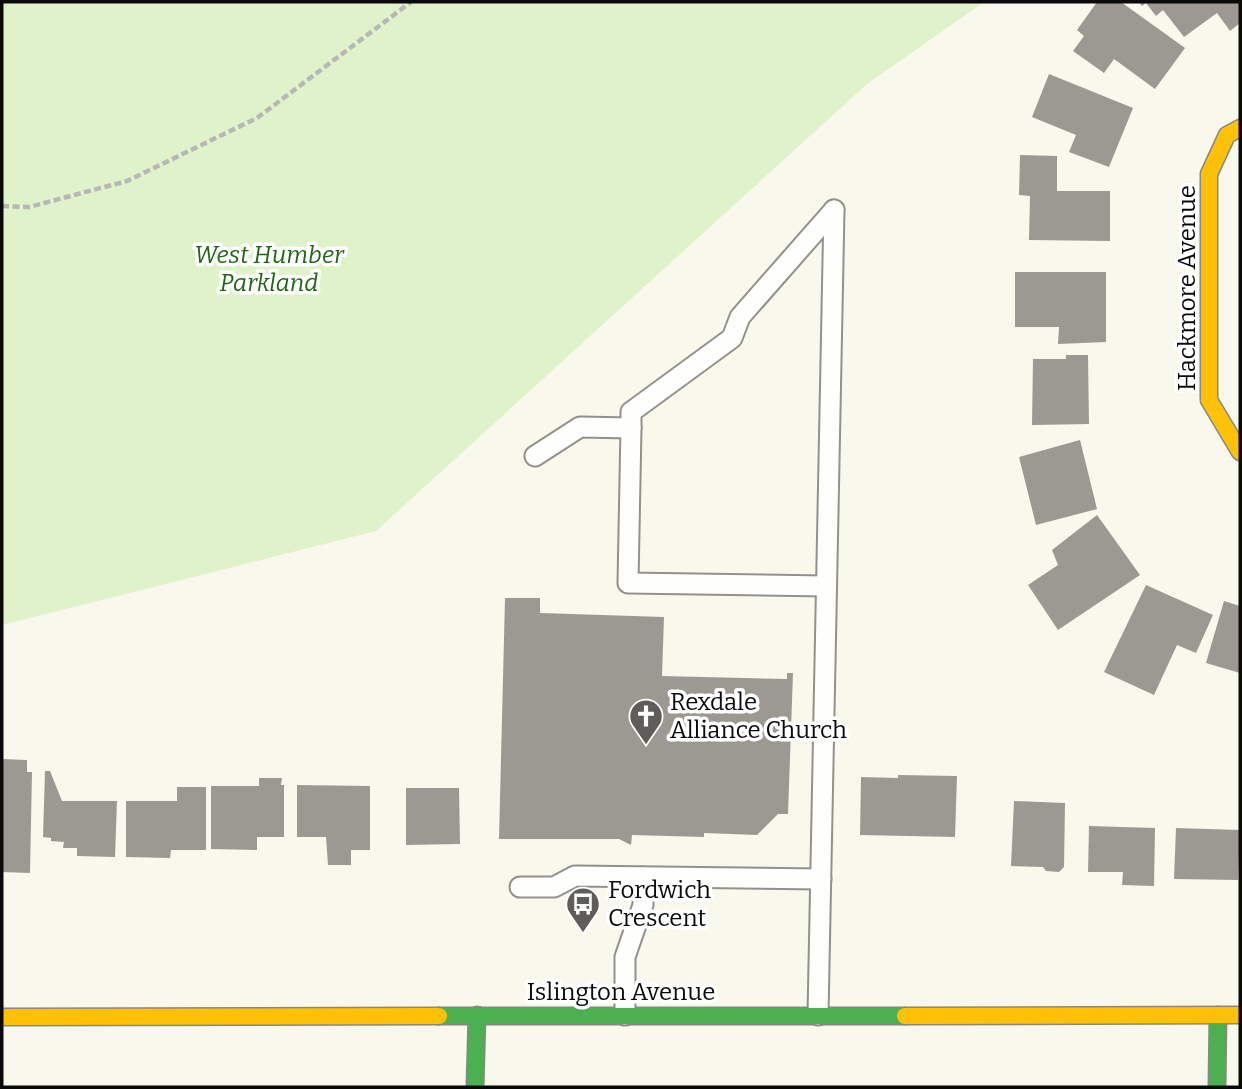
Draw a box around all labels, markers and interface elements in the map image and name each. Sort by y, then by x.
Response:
street label: Hackmore Avenue [1173,185,1201,391]
park label: West Humber Parkland [194,241,345,297]
place label: Rexdale Alliance Church [670,688,847,744]
church icon: Rexdale Alliance Church [627,697,665,746]
place label: Fordwich Crescent [608,876,711,932]
bus stop icon: Fordwich Crescent [564,885,602,934]
street label: Islington Avenue [527,978,715,1006]

